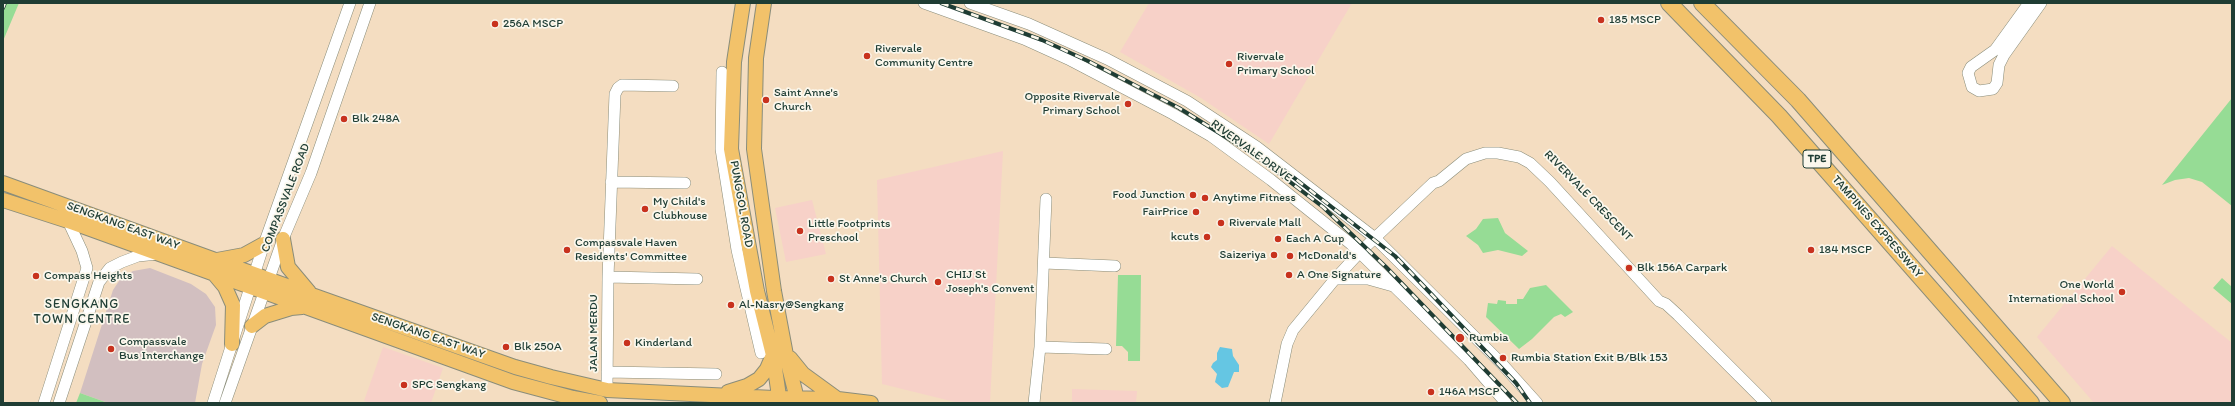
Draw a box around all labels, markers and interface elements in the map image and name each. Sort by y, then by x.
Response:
place label: 185 MSCP [1609,13,1661,27]
marker: 185 MSCP [1596,15,1606,25]
place label: 256A MSCP [503,17,563,31]
marker: 256A MSCP [490,19,500,29]
place label: Rivervale Community Centre [875,42,973,70]
place label: Rivervale Primary School [1237,50,1314,78]
marker: Rivervale Community Centre [862,51,872,61]
marker: Rivervale Primary School [1224,59,1234,69]
place label: Saint Anne's Church [774,86,838,114]
place label: Opposite Rivervale Primary School [1024,90,1120,118]
marker: Saint Anne's Church [761,95,771,105]
marker: Opposite Rivervale Primary School [1123,99,1133,109]
place label: Blk 248A [352,112,400,126]
marker: Blk 248A [339,114,349,124]
street label: RIVERVALE DRIVE [1208,117,1294,185]
street label: COMPASSVALE ROAD [259,141,313,255]
street label: RIVERVALE CRESCENT [1541,148,1635,244]
road number: TPE [1803,150,1831,168]
street label: PUNGGOL ROAD [726,159,756,249]
street label: TAMPINES EXPRESSWAY [1828,173,1926,281]
place label: Food Junction [1113,188,1185,202]
marker: Food Junction [1188,190,1198,200]
place label: Anytime Fitness [1213,191,1296,205]
marker: Anytime Fitness [1200,193,1210,203]
place label: My Child's Clubhouse [653,195,707,223]
street label: SENGKANG EAST WAY [64,199,182,253]
marker: My Child's Clubhouse [640,204,650,214]
place label: FairPrice [1142,205,1188,219]
marker: FairPrice [1191,207,1201,217]
place label: Rivervale Mall [1229,216,1301,230]
place label: Little Footprints Preschool [808,217,890,245]
marker: Rivervale Mall [1216,218,1226,228]
marker: Little Footprints Preschool [795,226,805,236]
place label: kcuts [1171,230,1199,244]
marker: kcuts [1202,232,1212,242]
place label: Each A Cup [1286,232,1344,246]
marker: Each A Cup [1273,234,1283,244]
place label: Compassvale Haven Residents' Committee [575,236,687,264]
place label: 184 MSCP [1819,243,1872,257]
marker: Compassvale Haven Residents' Committee [562,245,572,255]
marker: 184 MSCP [1806,245,1816,255]
place label: Saizeriya [1219,248,1266,262]
place label: McDonald's [1298,249,1357,263]
marker: Saizeriya [1269,250,1279,260]
marker: McDonald's [1285,251,1295,261]
place label: Blk 156A Carpark [1637,261,1727,275]
marker: Blk 156A Carpark [1624,263,1634,273]
place label: CHIJ St Joseph's Convent [946,268,1035,296]
place label: A One Signature [1297,268,1381,282]
place label: Compass Heights [44,269,132,283]
marker: A One Signature [1284,270,1294,280]
marker: Compass Heights [31,271,41,281]
place label: St Anne's Church [839,272,927,286]
marker: St Anne's Church [826,274,836,284]
marker: CHIJ St Joseph's Convent [933,277,943,287]
place label: One World International School [2008,278,2114,306]
marker: One World International School [2117,287,2127,297]
street label: JALAN MERDU [587,294,601,372]
district label: SENGKANG TOWN CENTRE [33,297,131,328]
place label: Al-Nasry@Sengkang [739,298,844,312]
marker: Al-Nasry@Sengkang [726,300,736,310]
street label: SENGKANG EAST WAY [369,310,487,362]
place label: Rumbia [1469,331,1509,345]
marker: Rumbia [1454,332,1466,344]
place label: Compassvale Bus Interchange [119,335,204,363]
place label: Kinderland [635,336,692,350]
marker: Kinderland [622,338,632,348]
place label: Blk 250A [514,340,562,354]
marker: Blk 250A [501,342,511,352]
marker: Compassvale Bus Interchange [106,344,116,354]
place label: Rumbia Station Exit B/Blk 153 [1511,351,1668,365]
marker: Rumbia Station Exit B/Blk 153 [1498,353,1508,363]
place label: SPC Sengkang [412,378,486,392]
marker: SPC Sengkang [399,380,409,390]
place label: 146A MSCP [1439,385,1499,399]
marker: 146A MSCP [1426,387,1436,397]

